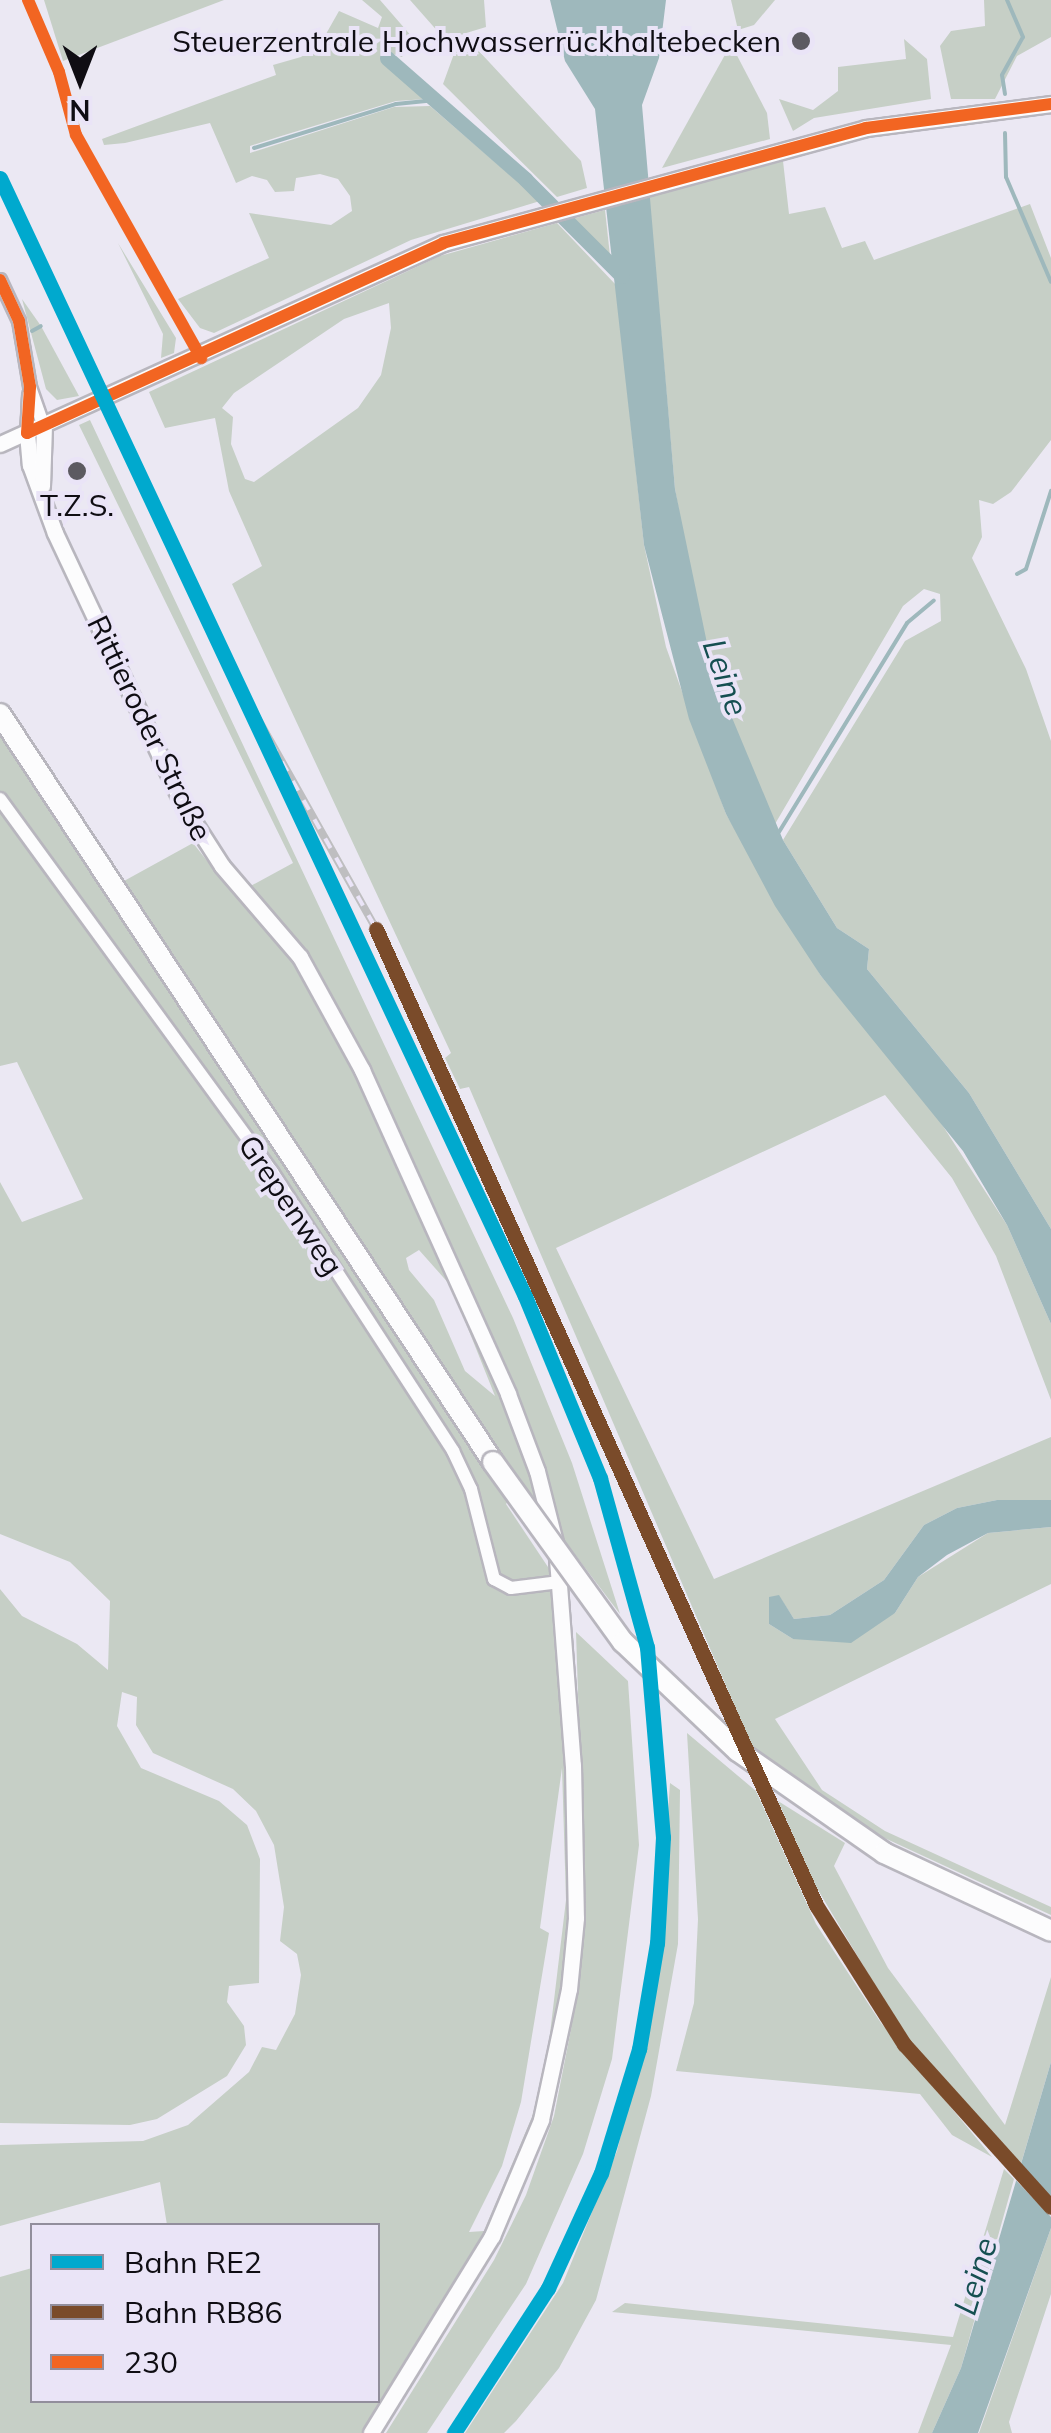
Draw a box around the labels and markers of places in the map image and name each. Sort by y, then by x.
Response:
place label: Steuerzentrale Hochwasserrückhaltebecken [172,23,781,59]
marker: Steuerzentrale Hochwasserrückhaltebecken [790,30,812,52]
marker: T.Z.S. [66,460,88,482]
place label: T.Z.S. [40,487,114,523]

